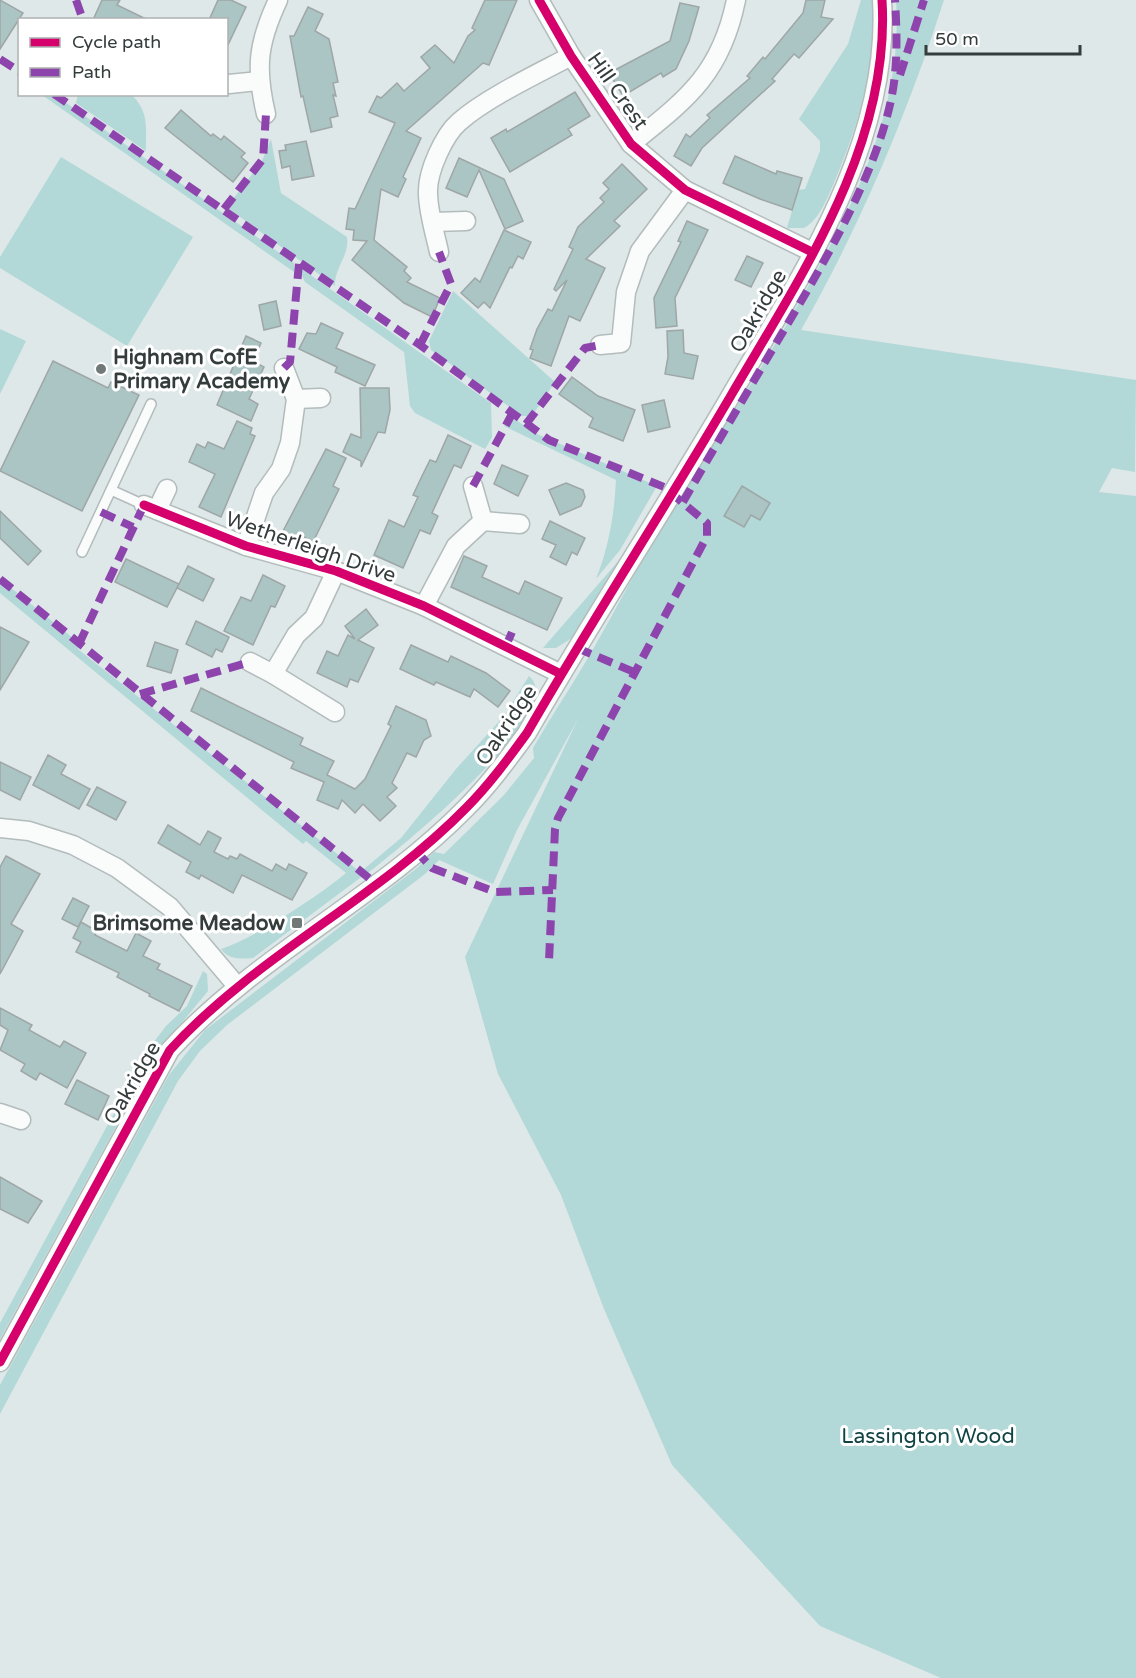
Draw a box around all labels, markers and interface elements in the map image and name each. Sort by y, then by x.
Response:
legend [18,18,228,96]
scale bar [926,18,1080,56]
text: 50 m [935,28,979,50]
text: Cycle path [72,31,161,53]
street label: Hill Crest [582,48,653,135]
text: Path [72,61,111,83]
street label: Oakridge [725,265,792,357]
place label: Highnam CofE Primary Academy [113,345,291,394]
marker: Highnam CofE Primary Academy [94,362,108,376]
street label: Wetherleigh Drive [222,507,399,588]
street label: Oakridge [470,680,542,770]
place label: Brimsome Meadow [92,911,285,936]
marker: Brimsome Meadow [290,916,304,930]
street label: Oakridge [99,1037,166,1129]
park label: Lassington Wood [841,1424,1015,1449]

